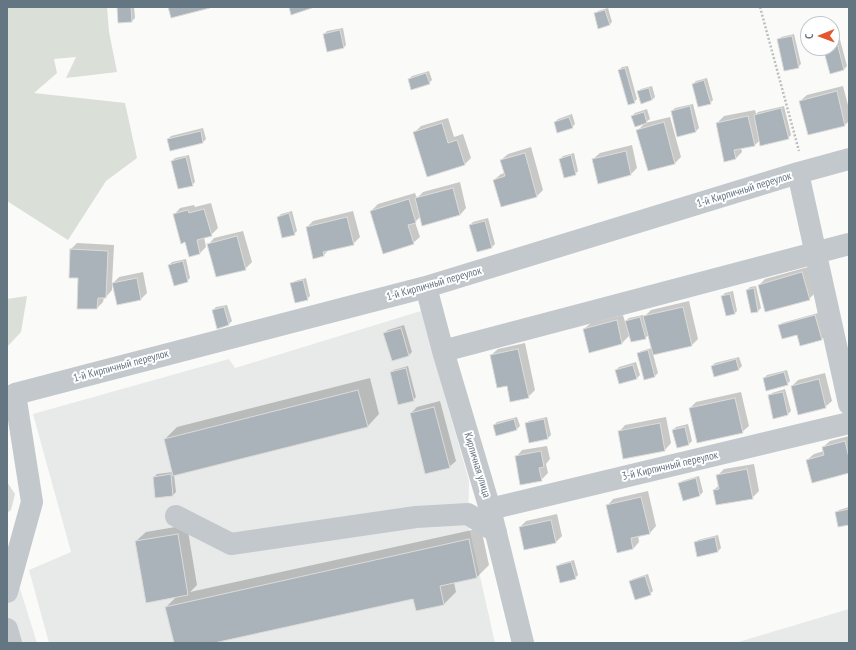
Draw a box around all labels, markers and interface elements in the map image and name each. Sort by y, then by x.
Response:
north arrow [800,16,840,56]
text: С [802,34,816,39]
street label: 1-й Кирпичный переулок [695,169,793,211]
street label: 1-й Кирпичный переулок [385,264,483,304]
street label: 1-й Кирпичный переулок [72,347,170,385]
street label: Кирпичная улица [461,431,493,499]
street label: 3-й Кирпичный переулок [621,449,719,483]

